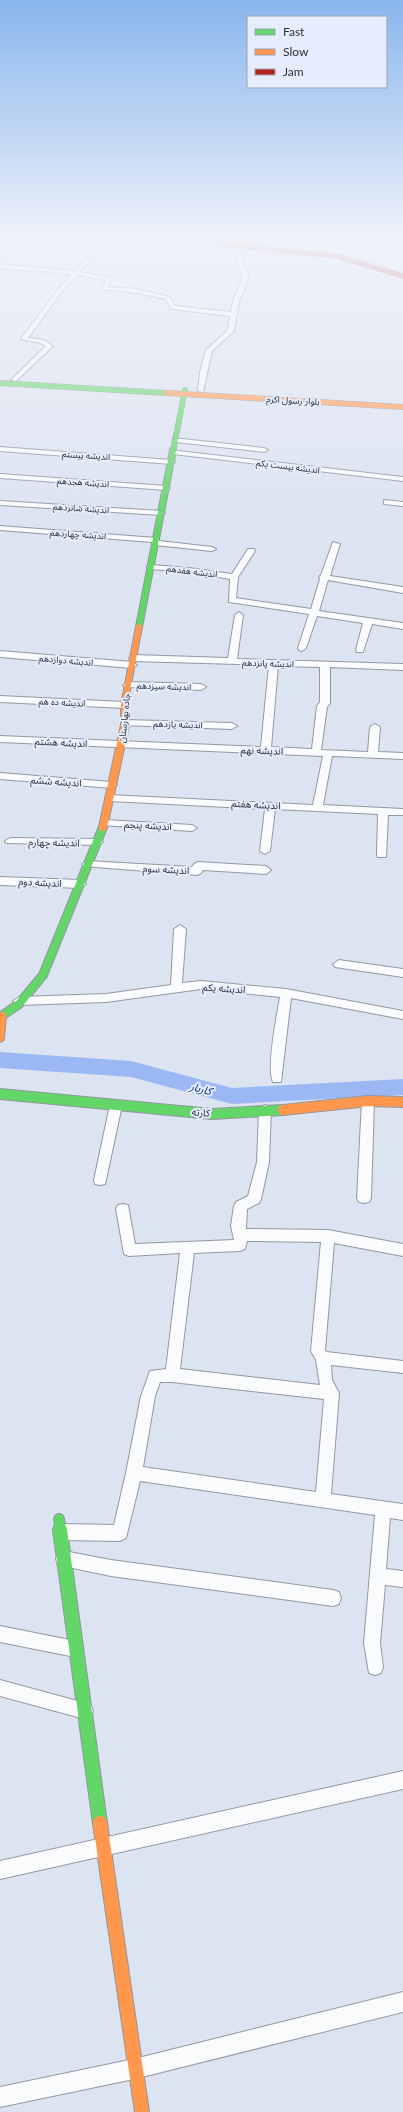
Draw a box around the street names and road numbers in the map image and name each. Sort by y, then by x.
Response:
street label: بلوار رسول اکرم [266,393,320,409]
street label: اندیشه بیستم [61,448,110,464]
street label: اندیشه بیست یکم [255,457,321,477]
street label: اندیشه هجدهم [56,475,109,491]
street label: اندیشه شانزدهم [52,501,109,517]
street label: اندیشه چهاردهم [49,527,107,543]
street label: اندیشه هفدهم [166,562,218,582]
street label: اندیشه دوازدهم [38,652,94,670]
street label: اندیشه پانزدهم [242,657,294,671]
street label: اندیشه سیزدهم [136,680,191,694]
street label: جاده بهارستان [116,693,133,744]
street label: اندیشه ده هم [38,695,86,711]
street label: اندیشه یازدهم [153,718,203,732]
street label: اندیشه هشتم [34,735,88,751]
street label: اندیشه نهم [240,743,284,759]
street label: اندیشه ششم [30,773,82,791]
street label: اندیشه هفتم [231,797,281,813]
street label: اندیشه پنجم [124,818,172,834]
street label: اندیشه چهارم [28,836,80,851]
street label: اندیشه سوم [142,862,190,879]
street label: اندیشه دوم [18,875,62,892]
street label: اندیشه یکم [202,981,246,997]
street label: کارته [191,1105,211,1120]

